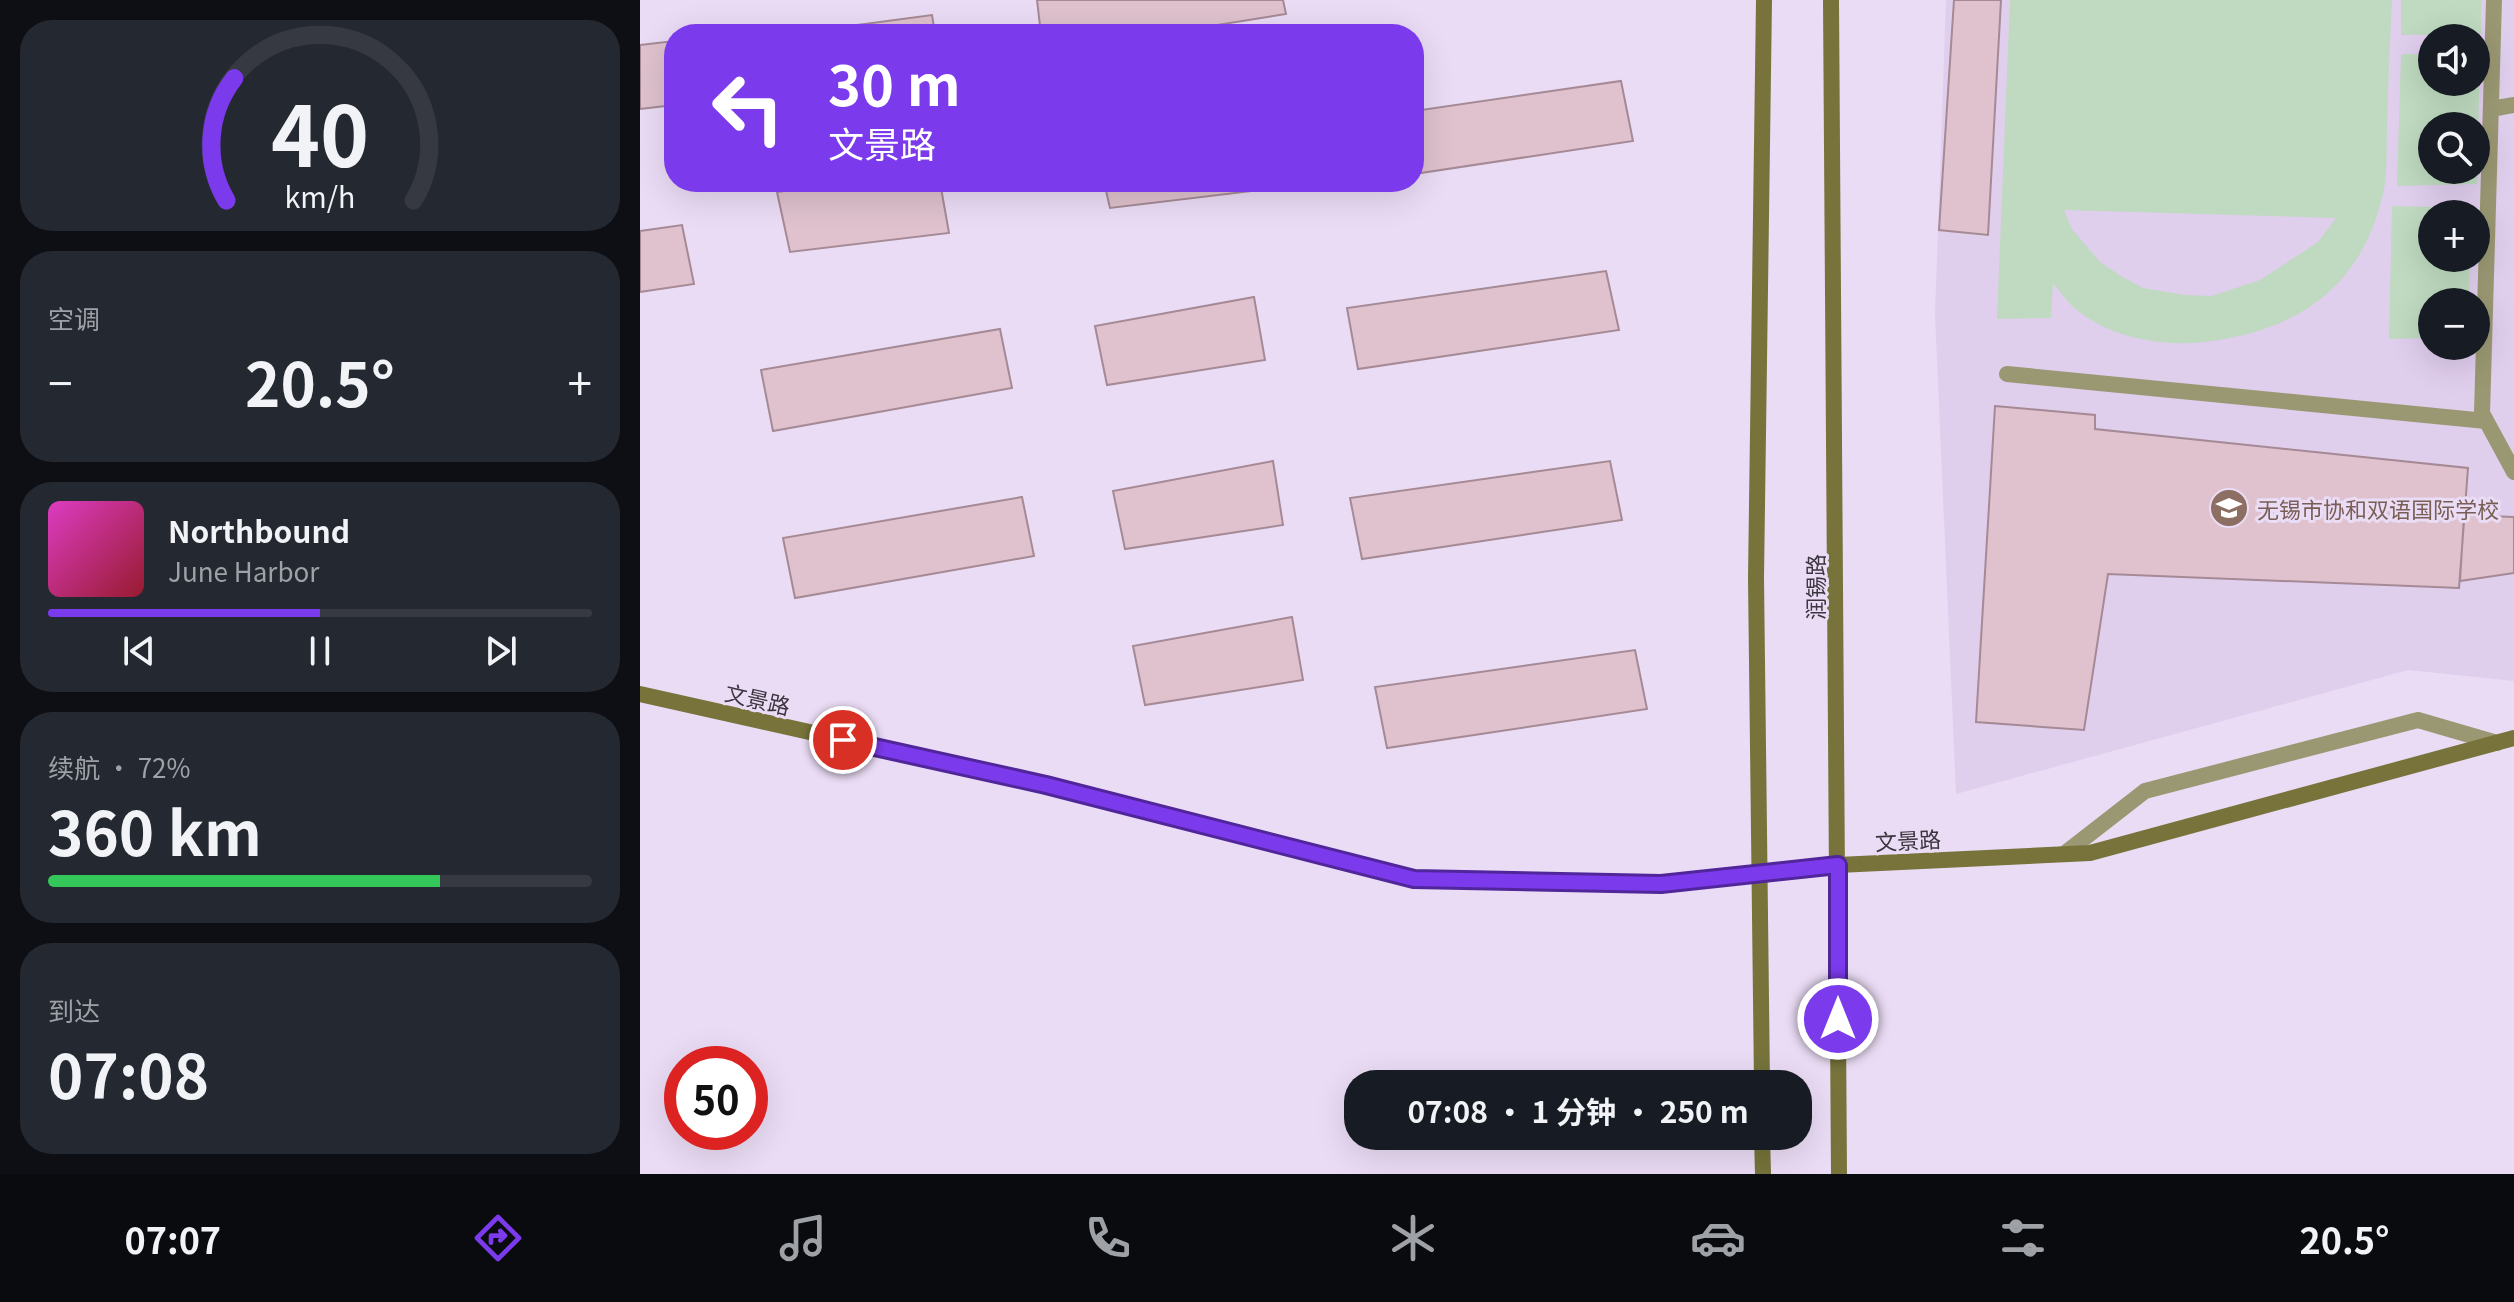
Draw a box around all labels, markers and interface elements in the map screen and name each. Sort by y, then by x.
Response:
map controls [2418,24,2490,360]
button: sound [2418,24,2490,96]
text: 30 m [828,41,961,122]
icon: left [696,56,800,160]
text: 40 [271,70,369,191]
button: search [2418,112,2490,184]
text: 文景路 [828,116,936,168]
text: km/h [285,176,355,217]
button: + [2418,200,2490,272]
button: − [2418,288,2490,360]
text: 空调 [48,299,100,336]
text: 20.5° [245,337,395,424]
text: − [48,349,72,413]
text: + [568,349,592,413]
school or university icon: 无锡市协和双语国际学校 [2208,487,2250,529]
place label: 无锡市协和双语国际学校 [2257,492,2499,524]
text: Northbound [168,508,350,552]
text: June Harbor [168,552,319,589]
street label: 润锡路 [1798,554,1830,620]
icon: previous [117,629,161,673]
icon: pause [298,629,342,673]
icon: next [479,629,523,673]
street label: 文景路 [722,675,794,721]
pin [809,706,877,774]
icon: arrive [821,718,865,762]
text: 续航 · 72% [48,748,190,785]
text: 360 km [48,786,262,873]
street label: 文景路 [1874,821,1942,857]
position arrow [1796,977,1880,1061]
text: 到达 [48,991,100,1028]
text: 07:08 [48,1029,209,1116]
speed limit sign: 50 [664,1046,768,1150]
text: 07:08 · 1 分钟 · 250 m [1407,1088,1749,1132]
icon: directions [470,1210,526,1266]
icon: music [775,1210,831,1266]
icon: phone [1080,1210,1136,1266]
icon: climate [1385,1210,1441,1266]
icon: car [1690,1210,1746,1266]
icon: filters [1995,1210,2051,1266]
text: 07:07 [124,1212,221,1264]
text: 20.5° [2299,1212,2389,1264]

